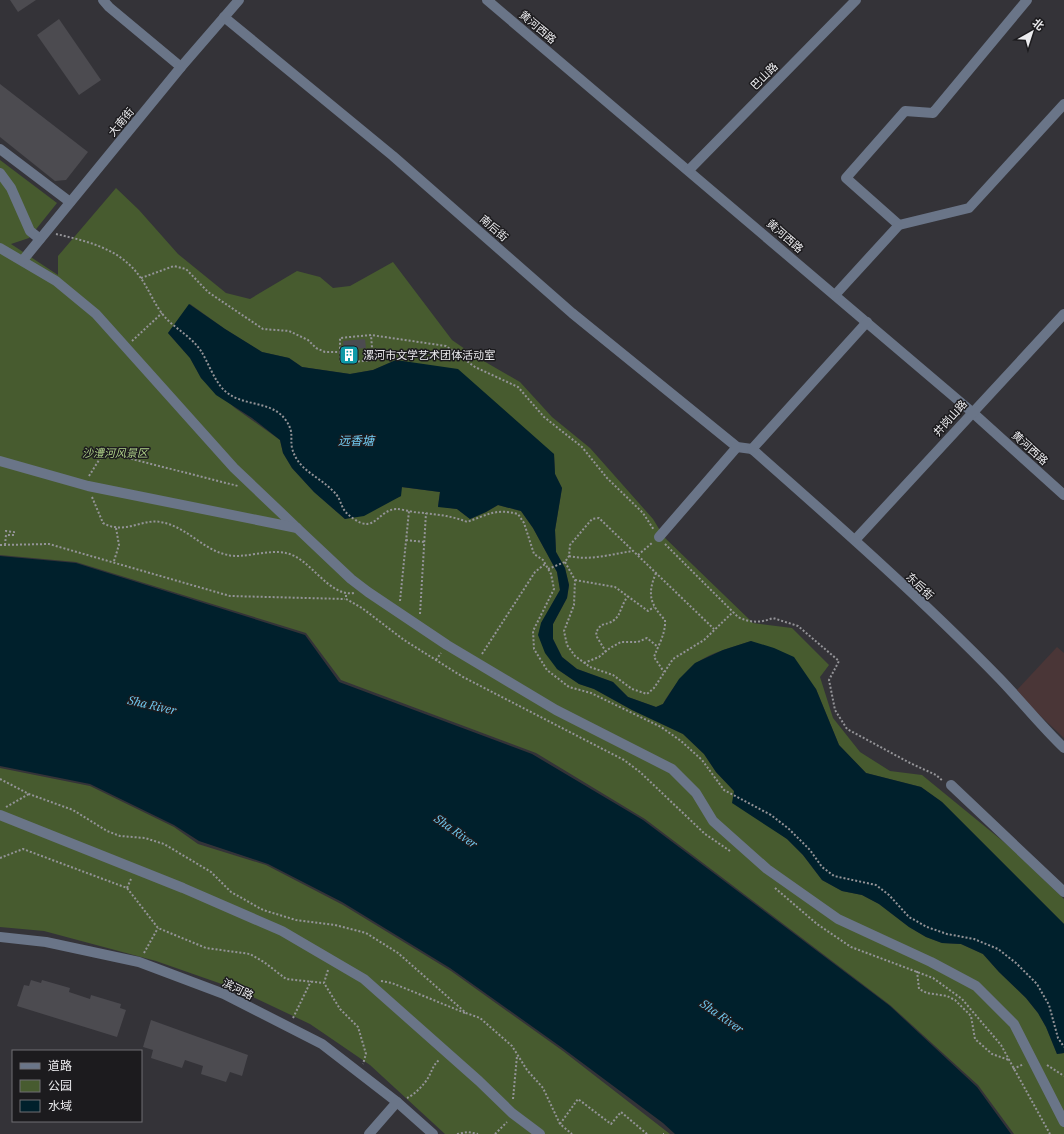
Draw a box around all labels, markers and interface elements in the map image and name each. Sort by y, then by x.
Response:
street label: 黄河西路 [517,7,559,47]
north arrow [1012,12,1052,52]
text: 北 [1030,15,1047,33]
street label: 巴山路 [747,59,781,93]
street label: 大南街 [105,105,137,139]
street label: 南后街 [477,212,511,244]
street label: 黄河西路 [764,216,806,256]
building icon: 漯河市文学艺术团体活动室 [338,344,360,366]
place label: 漯河市文学艺术团体活动室 [363,348,495,362]
street label: 井岗山路 [930,397,970,439]
street label: 黄河西路 [1009,428,1051,468]
water label: 远香塘 [338,433,376,448]
park label: 沙澧河风景区 [82,446,150,460]
street label: 东后街 [903,570,937,602]
water label: Sha River [125,692,178,718]
water label: Sha River [431,810,481,852]
street label: 滨河路 [220,975,256,1003]
water label: Sha River [697,995,747,1037]
legend [12,1050,142,1122]
text: 道路 [48,1058,72,1073]
text: 公园 [48,1078,72,1093]
text: 水域 [48,1098,72,1113]

